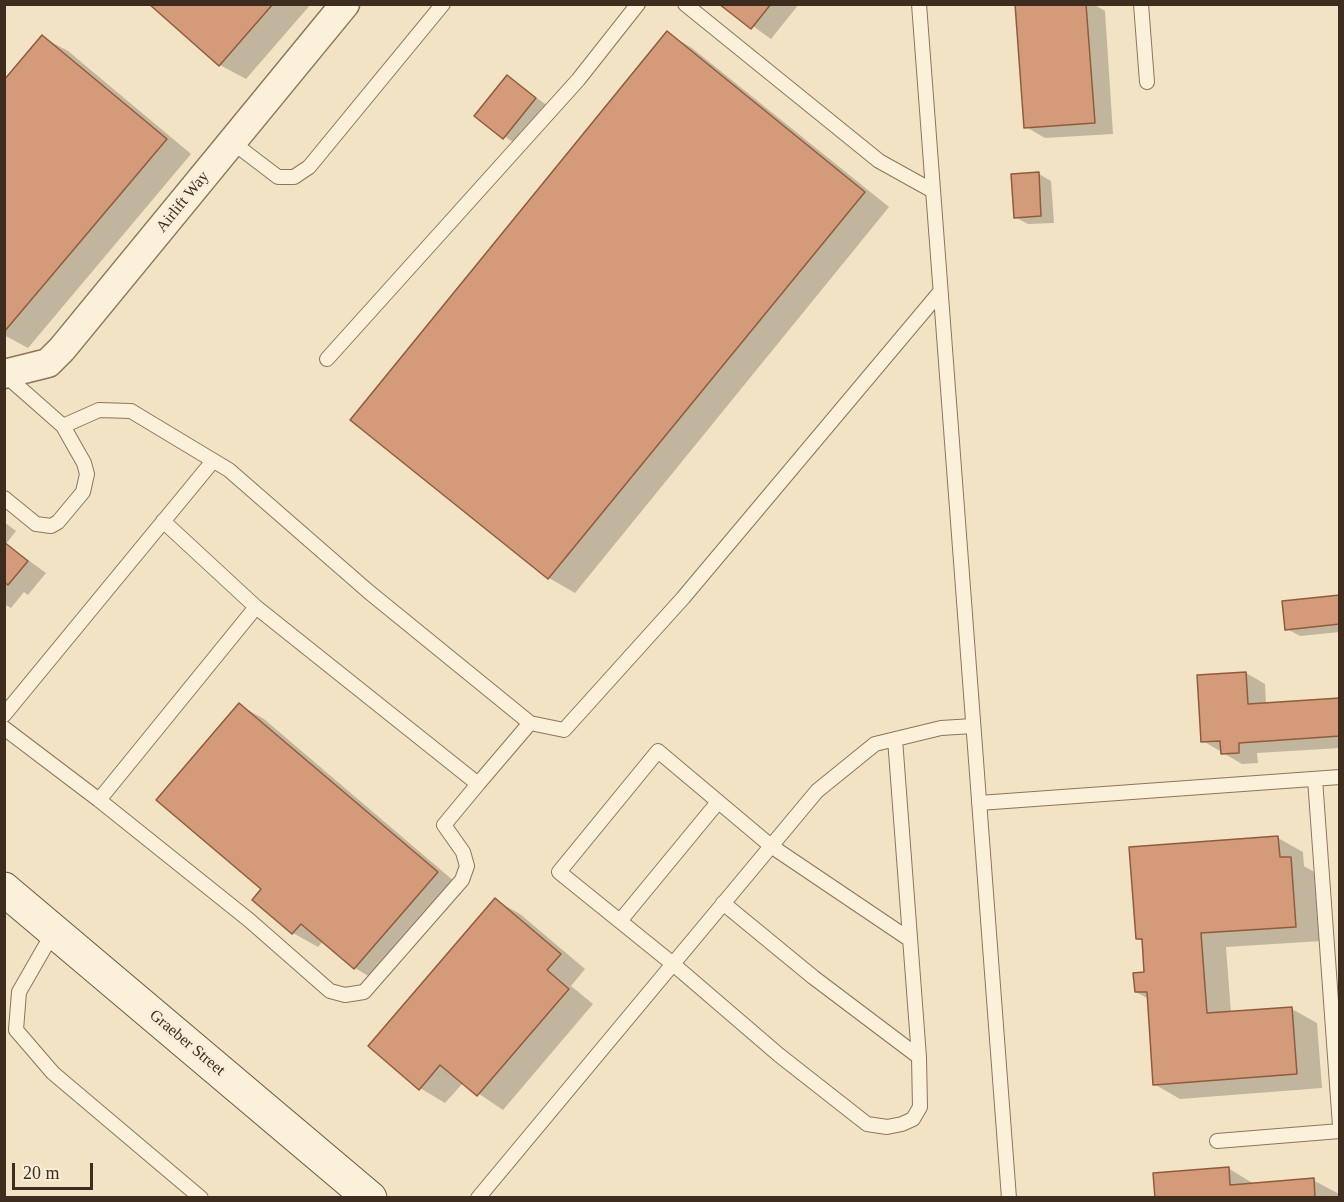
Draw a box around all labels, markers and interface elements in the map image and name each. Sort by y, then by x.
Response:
street label: Airlift Way [153,168,213,236]
street label: Graeber Street [145,1006,229,1080]
scale bar [15,1151,96,1189]
text: 20 m [23,1163,60,1183]

